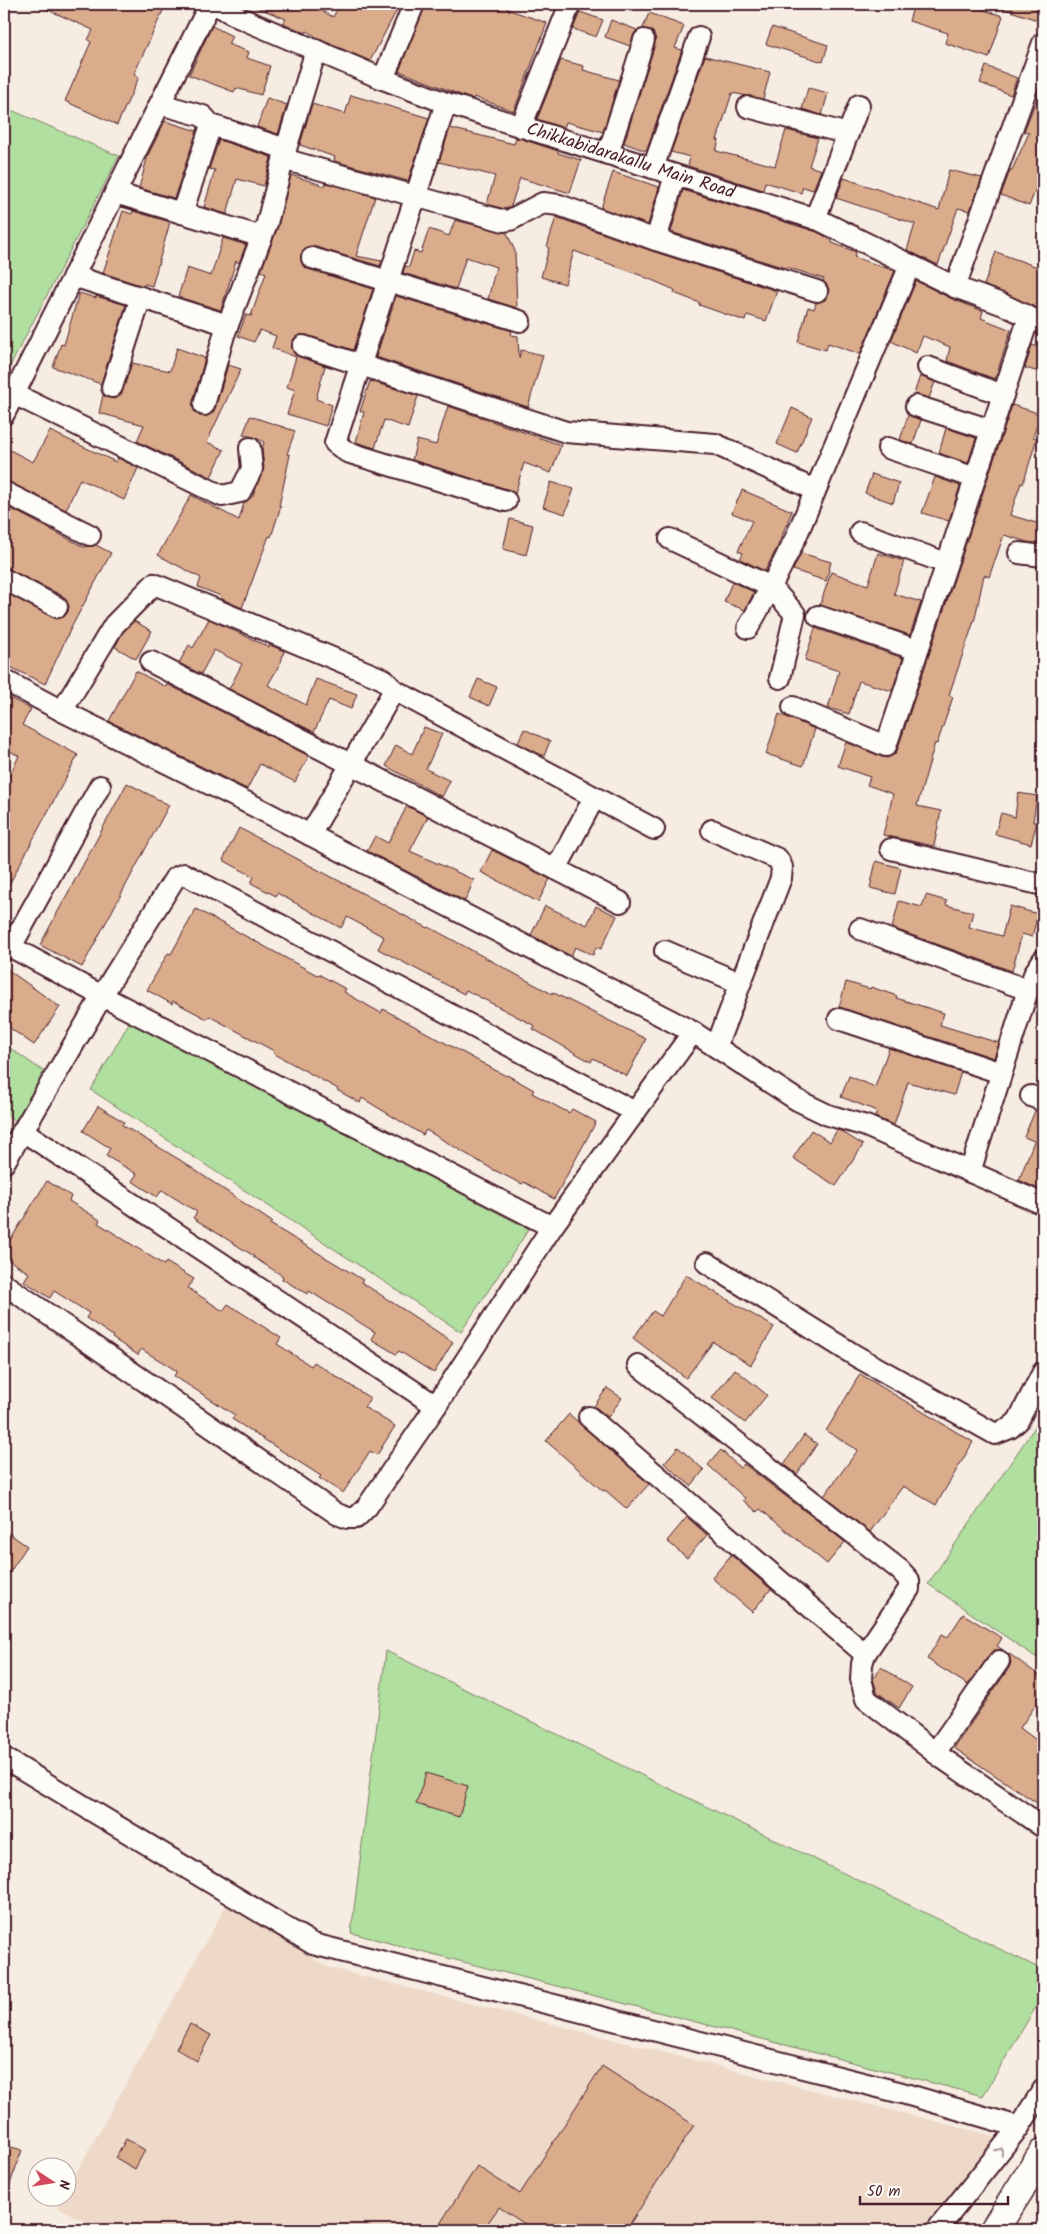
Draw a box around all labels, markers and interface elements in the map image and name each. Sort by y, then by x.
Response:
street label: Chikkabidarakallu Main Road [523,115,740,208]
one-way arrow [994,2147,1003,2157]
north arrow [28,2156,78,2206]
scale bar [860,2174,1007,2206]
text: N [52,2178,75,2191]
text: 50 m [867,2180,901,2204]

